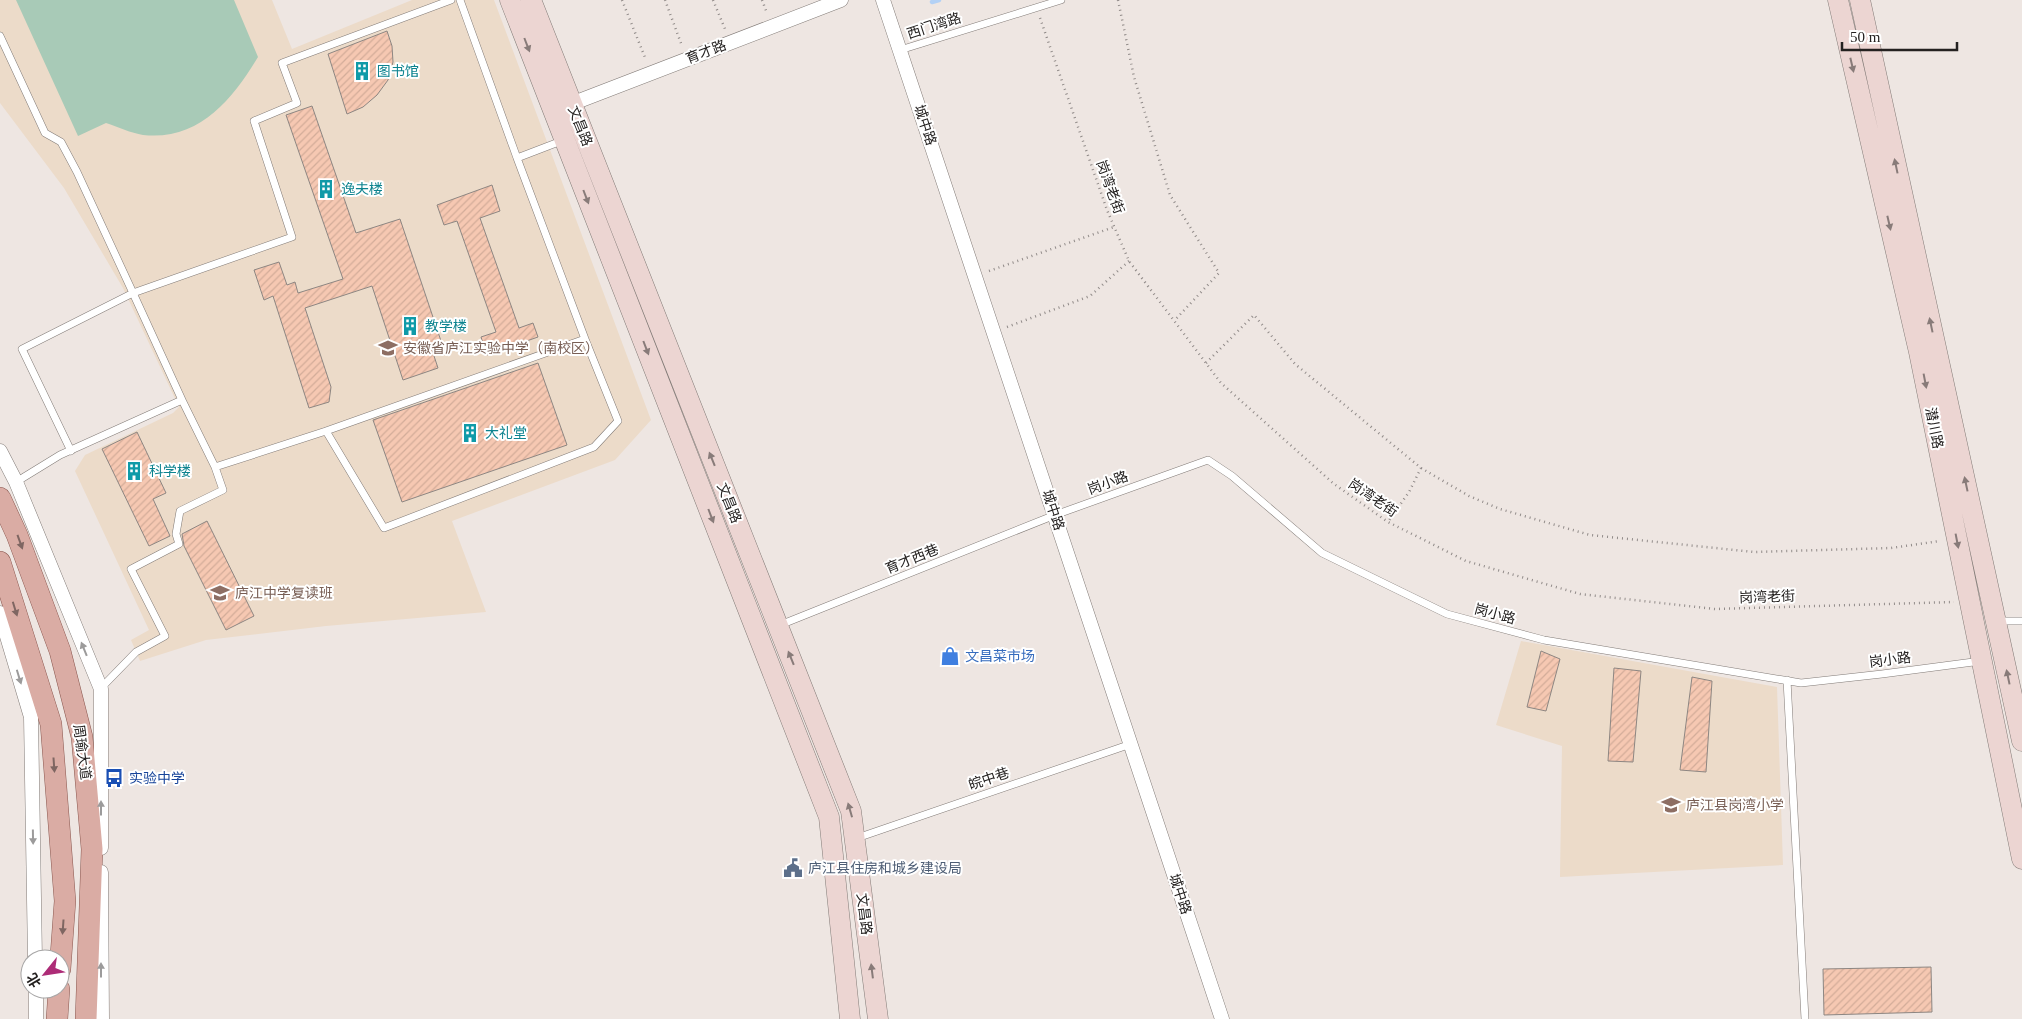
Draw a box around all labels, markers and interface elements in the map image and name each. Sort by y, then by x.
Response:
street label: 西门湾路 [905,10,963,42]
scale bar [1842,20,1957,52]
text: 50 m [1850,29,1881,45]
street label: 育才路 [684,37,728,67]
one-way arrow [524,38,532,53]
one-way arrow [1848,57,1856,72]
building icon: 图书馆 [351,60,373,82]
place label: 图书馆 [377,64,419,79]
street label: 城中路 [911,103,939,147]
street label: 文昌路 [565,104,595,148]
street label: 岗湾老街 [1093,158,1127,216]
one-way arrow [1892,158,1900,174]
building icon: 逸夫楼 [315,178,337,200]
place label: 逸夫楼 [341,182,383,197]
one-way arrow [583,190,591,204]
one-way arrow [1885,215,1893,230]
building icon: 教学楼 [399,315,421,337]
one-way arrow [1927,317,1935,332]
place label: 教学楼 [425,319,467,334]
school or university icon: 安徽省庐江实验中学（南校区） [377,337,399,359]
place label: 安徽省庐江实验中学（南校区） [403,340,599,356]
one-way arrow [642,341,650,355]
one-way arrow [1921,374,1929,389]
street label: 潜川路 [1923,406,1945,450]
building icon: 大礼堂 [459,422,481,444]
place label: 大礼堂 [485,425,527,441]
one-way arrow [708,451,715,466]
building icon: 科学楼 [123,460,145,482]
place label: 科学楼 [149,464,191,479]
street label: 岗小路 [1086,469,1130,497]
street label: 岗湾老街 [1346,476,1400,520]
one-way arrow [1962,476,1970,491]
street label: 文昌路 [714,481,744,525]
street label: 城中路 [1039,488,1067,532]
one-way arrow [707,509,715,524]
one-way arrow [1953,533,1961,548]
one-way arrow [17,535,24,550]
street label: 育才西巷 [883,542,941,576]
school or university icon: 庐江中学复读班 [209,582,231,604]
place label: 庐江中学复读班 [235,586,333,601]
street label: 岗湾老街 [1739,589,1795,605]
one-way arrow [11,601,19,616]
street label: 岗小路 [1473,601,1517,627]
one-way arrow [80,641,87,656]
shop icon: 文昌菜市场 [939,645,961,667]
place label: 文昌菜市场 [965,649,1035,664]
street label: 岗小路 [1868,650,1912,670]
one-way arrow [787,651,794,666]
one-way arrow [16,669,24,684]
one-way arrow [2004,669,2012,684]
street label: 周瑜大道 [71,723,93,781]
one-way arrow [51,758,59,774]
street label: 皖中巷 [967,765,1011,793]
bus stop icon: 实验中学 [103,767,125,789]
place label: 实验中学 [129,771,185,786]
school or university icon: 庐江县岗湾小学 [1660,794,1682,816]
place label: 庐江县岗湾小学 [1686,798,1784,813]
one-way arrow [97,800,105,816]
one-way arrow [845,802,853,817]
one-way arrow [29,830,37,846]
public building icon: 庐江县住房和城乡建设局 [782,857,804,879]
place label: 庐江县住房和城乡建设局 [808,861,962,876]
street label: 城中路 [1166,872,1194,916]
street label: 文昌路 [854,892,874,936]
one-way arrow [58,920,66,936]
north arrow [20,949,70,999]
one-way arrow [97,962,105,978]
one-way arrow [867,962,875,978]
text: 北 [24,970,44,990]

